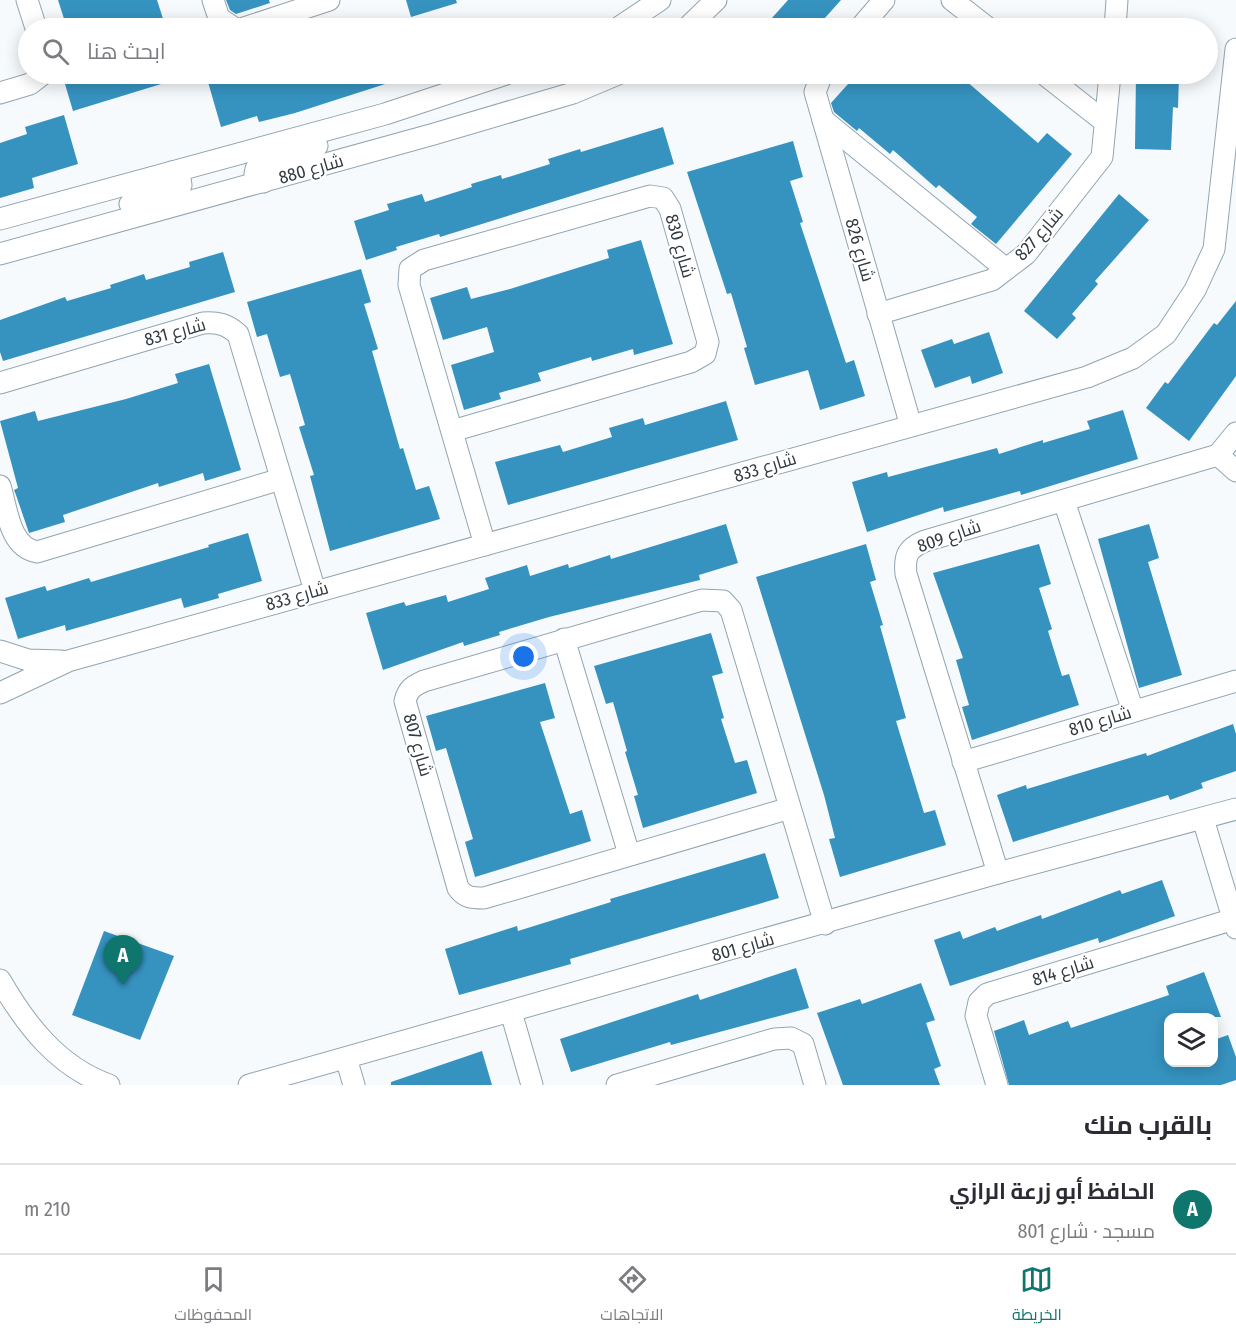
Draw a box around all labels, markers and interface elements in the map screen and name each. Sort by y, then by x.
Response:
search box [18,18,1218,84]
icon: search [39,35,72,68]
text: ابحث هنا [87,38,166,65]
street label: شارع 880 [276,149,346,190]
street label: شارع 827 [1010,203,1069,266]
street label: شارع 830 [659,211,700,281]
street label: شارع 826 [840,216,880,284]
street label: شارع 831 [142,313,208,352]
street label: شارع 833 [731,447,799,488]
street label: شارع 809 [914,515,984,558]
street label: شارع 833 [263,577,331,616]
your location [509,642,538,671]
street label: شارع 810 [1066,701,1134,742]
street label: شارع 807 [398,711,437,779]
street label: شارع 801 [709,928,777,967]
pin: A [104,936,142,985]
street label: شارع 814 [1029,951,1097,992]
map controls [1164,1013,1218,1067]
button: layers [1164,1013,1218,1067]
text: بالقرب منك [1084,1110,1212,1141]
text: الحافظ أبو زرعة الرازي [949,1178,1155,1205]
text: 210 m [24,1197,71,1221]
text: A [1187,1197,1198,1221]
text: مسجد · شارع 801 [1017,1219,1155,1243]
tab: المحفوظات [174,1263,252,1329]
tab: الاتجاهات [600,1263,664,1329]
tab: الخريطة [1012,1263,1062,1329]

